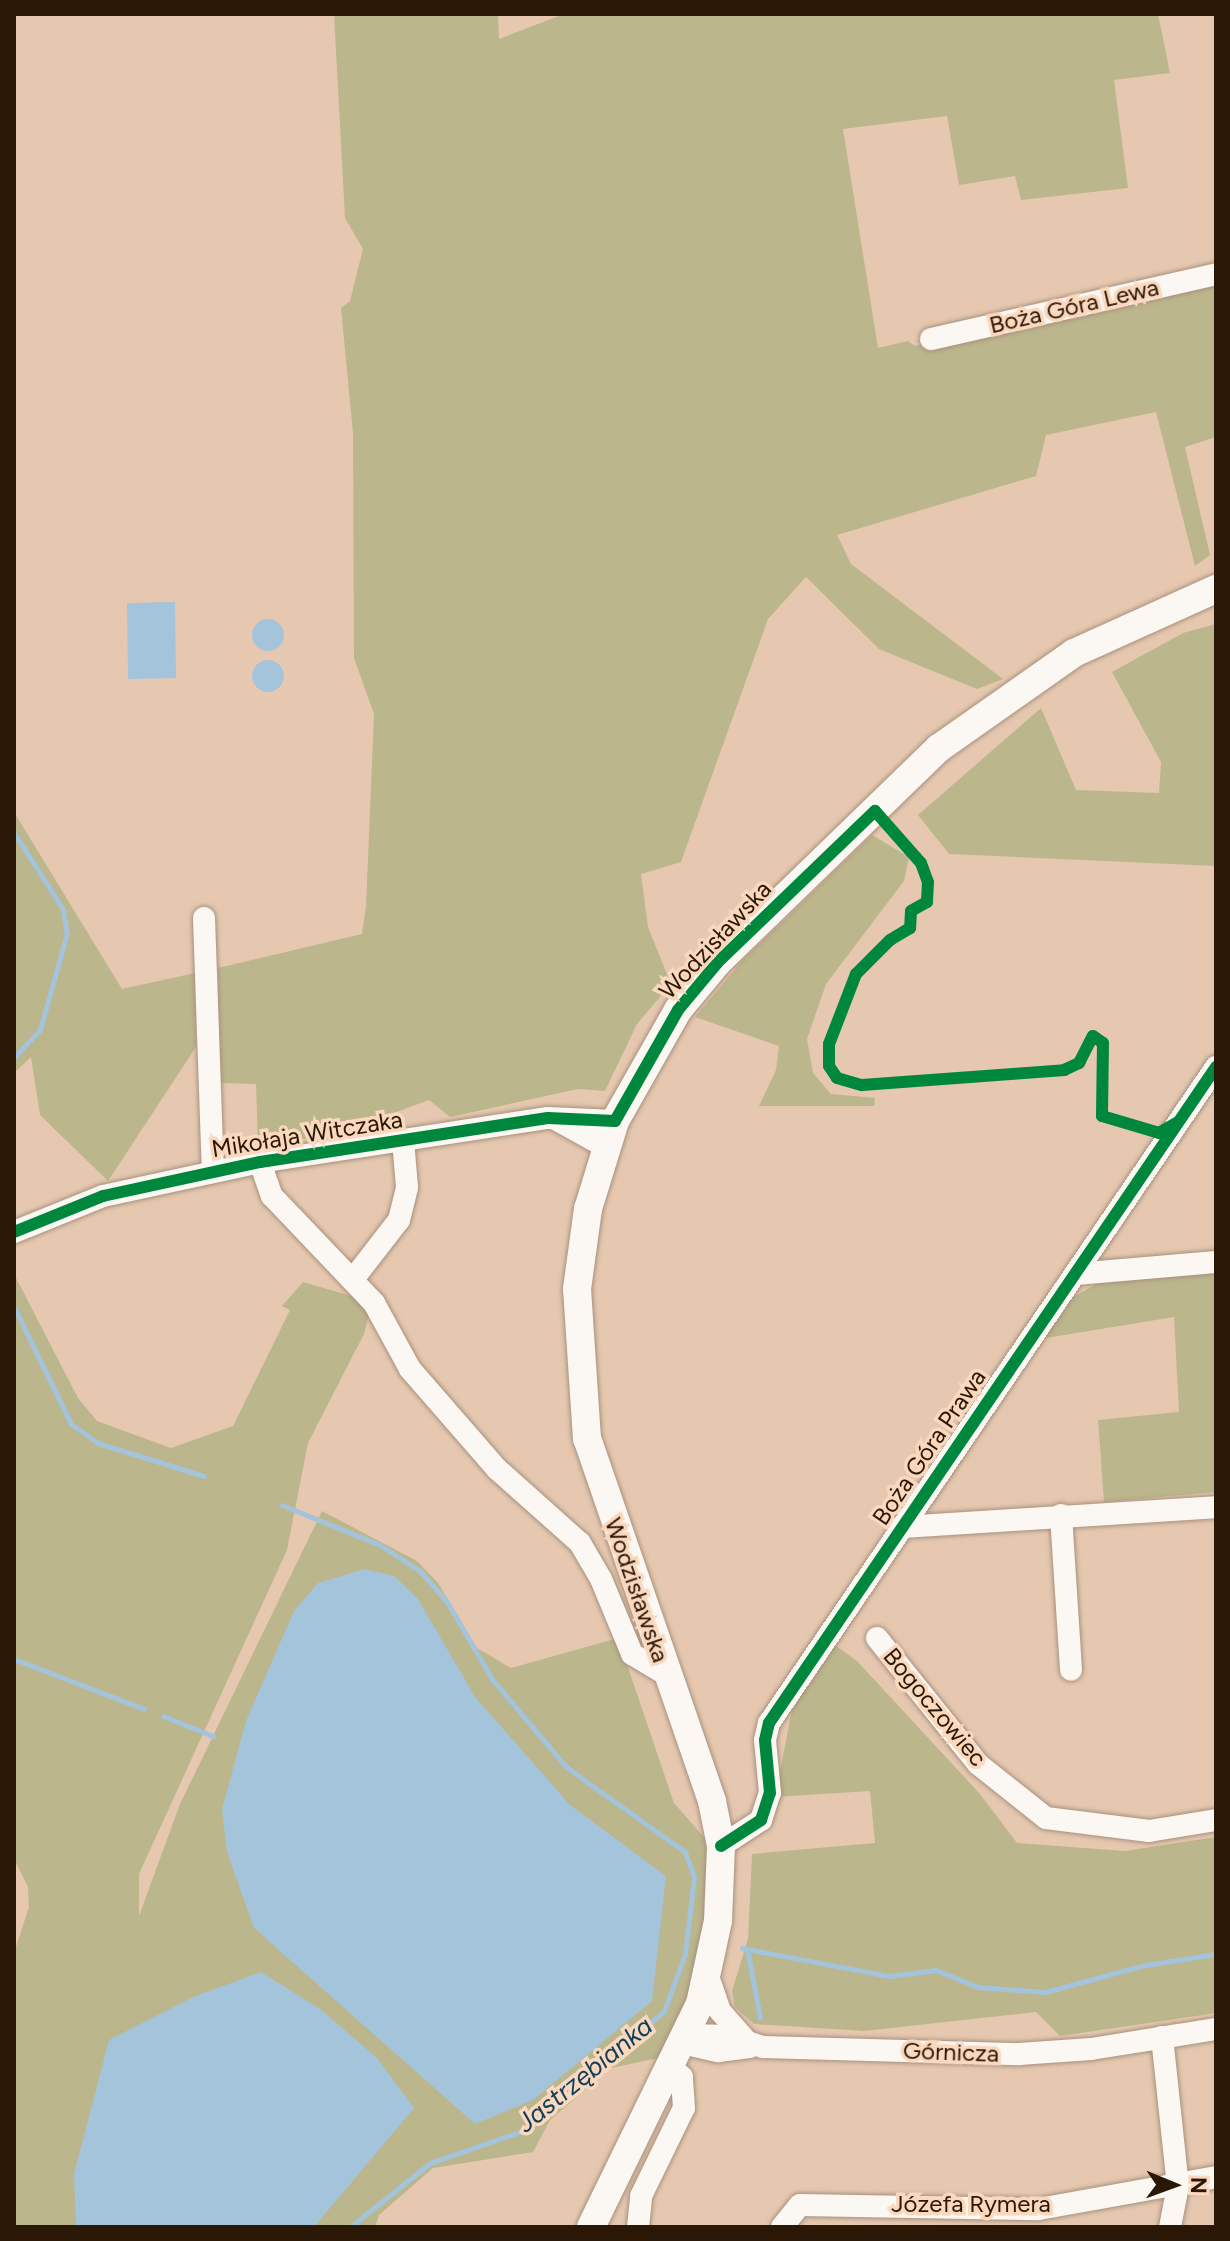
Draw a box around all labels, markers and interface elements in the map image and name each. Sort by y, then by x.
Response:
street label: Boża Góra Lewa [986,273,1162,339]
street label: Wodzisławska [653,875,777,1005]
street label: Mikołaja Witczaka [209,1105,405,1163]
street label: Boża Góra Prawa [866,1364,992,1530]
street label: Wodzisławska [599,1514,675,1666]
street label: Bogoczowiec [877,1642,993,1772]
water label: Jastrzębianka [511,2011,659,2139]
street label: Górnicza [902,2036,1000,2068]
north arrow [1134,2145,1214,2225]
text: N [1185,2177,1212,2194]
street label: Józefa Rymera [891,2190,1051,2218]

